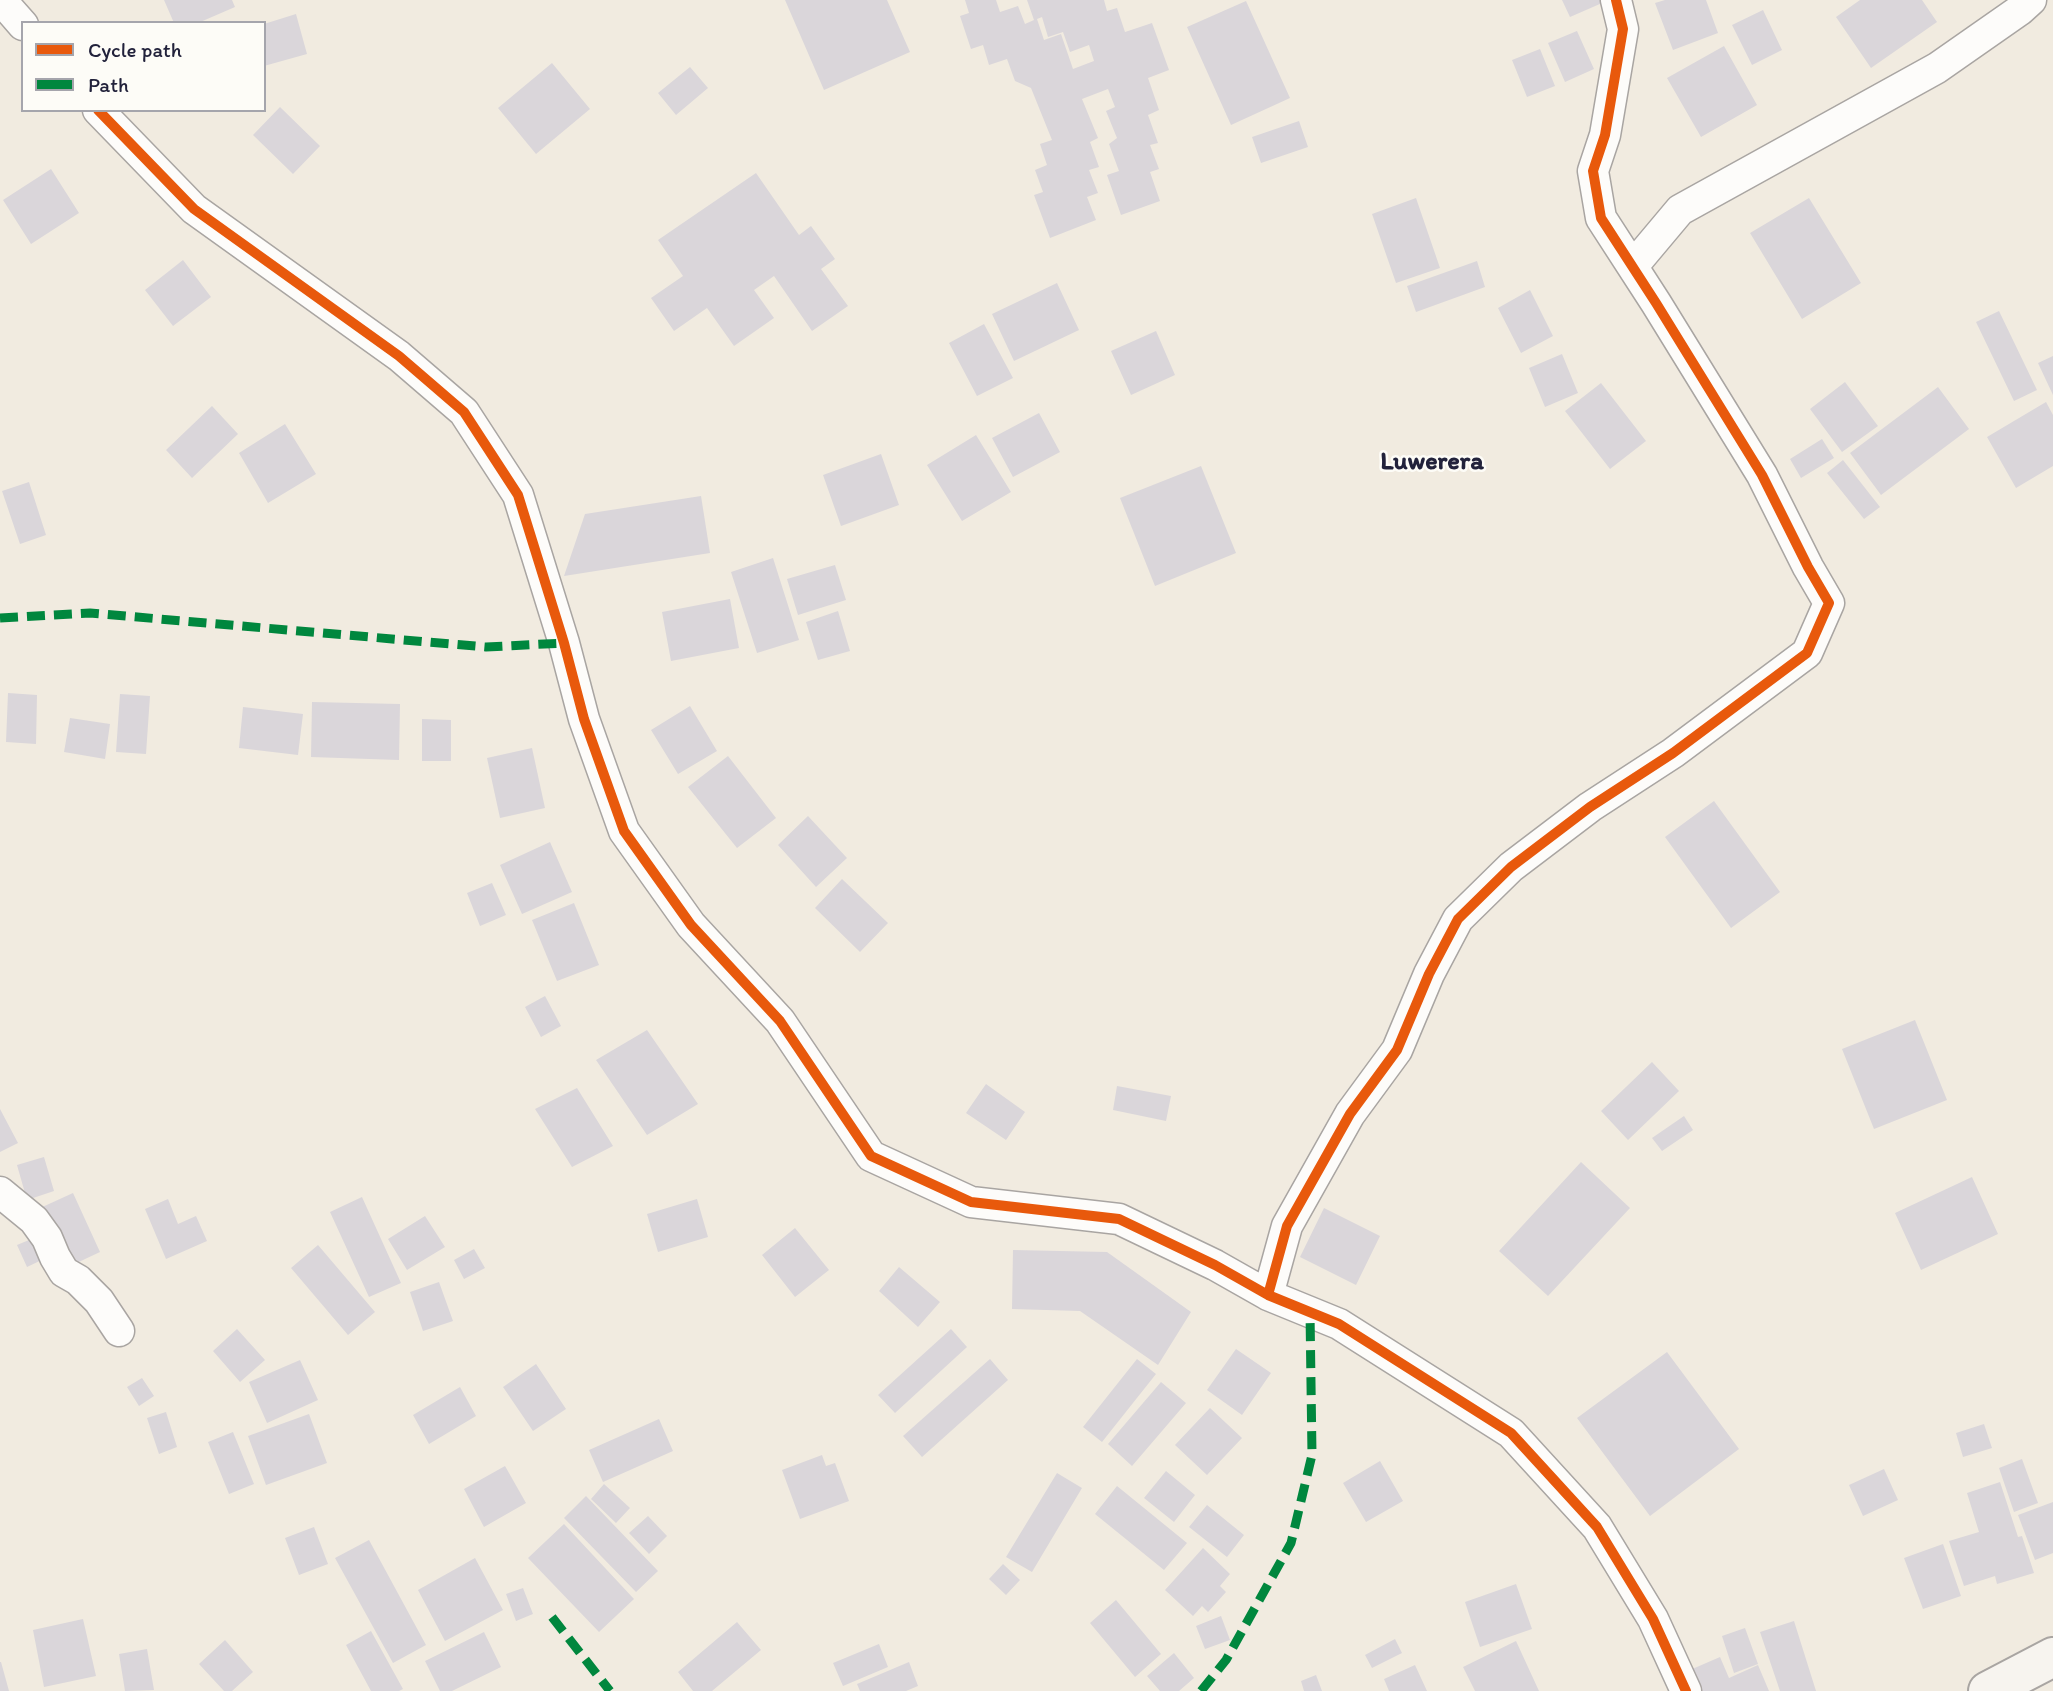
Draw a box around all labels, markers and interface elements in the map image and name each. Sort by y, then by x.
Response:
legend [21,21,266,112]
text: Cycle path [88,37,182,62]
text: Path [88,72,129,97]
district label: Luwerera [1380,446,1484,478]

